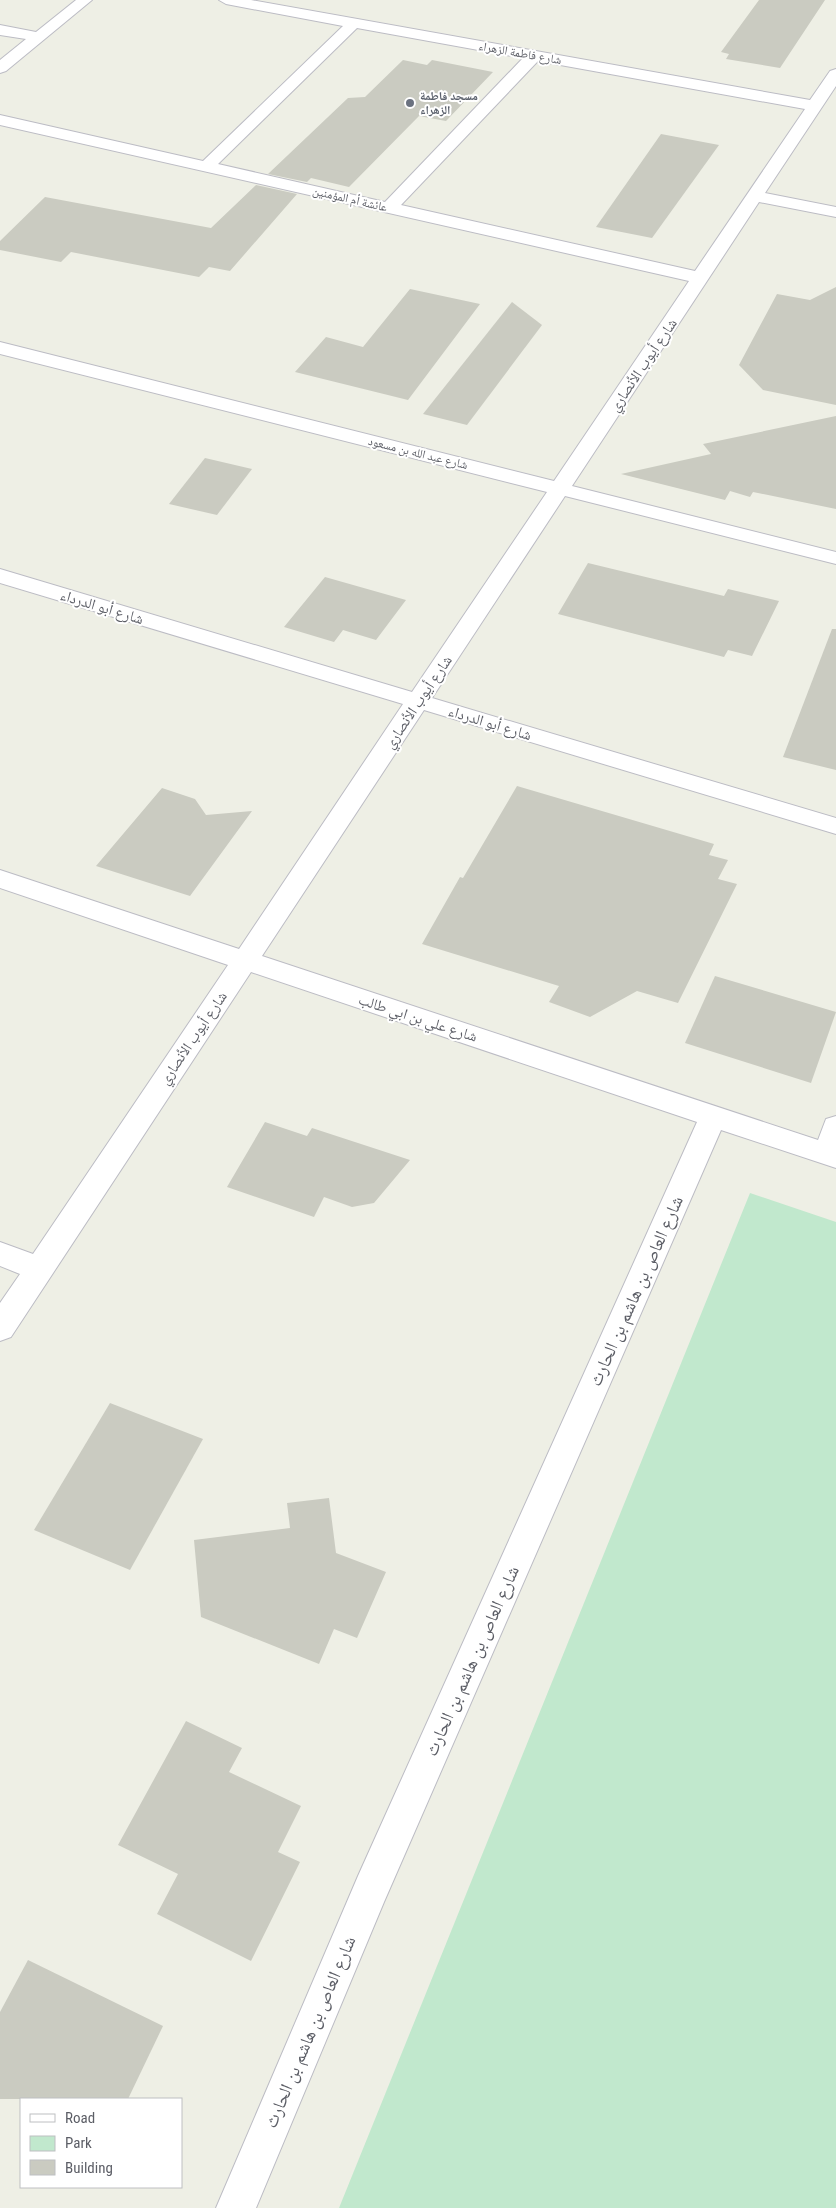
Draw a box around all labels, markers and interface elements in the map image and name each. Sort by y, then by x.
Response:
street label: شارع فاطمة الزهراء [477,39,563,68]
place label: مسجد فاطمة الزهراء [420,89,478,117]
marker: مسجد فاطمة الزهراء [404,97,416,109]
street label: عائشة أم المؤمنين [311,184,389,215]
street label: شارع أيوب الأنصاري [605,315,683,417]
street label: شارع عبد الله بن مسعود [367,434,469,473]
street label: شارع أبو الدرداء [58,586,146,629]
street label: شارع أيوب الأنصاري [380,652,458,754]
street label: شارع أبو الدرداء [446,702,534,745]
street label: شارع أيوب الأنصاري [155,988,233,1090]
street label: شارع علي بن ابي طالب [355,990,480,1048]
street label: شارع العاص بن هاشم بن الحارث [584,1192,689,1390]
street label: شارع العاص بن هاشم بن الحارث [420,1562,525,1760]
street label: شارع العاص بن هاشم بن الحارث [260,1933,361,2132]
legend [20,2098,182,2188]
text: Road [65,2109,95,2127]
text: Park [65,2134,92,2152]
text: Building [65,2159,113,2177]

